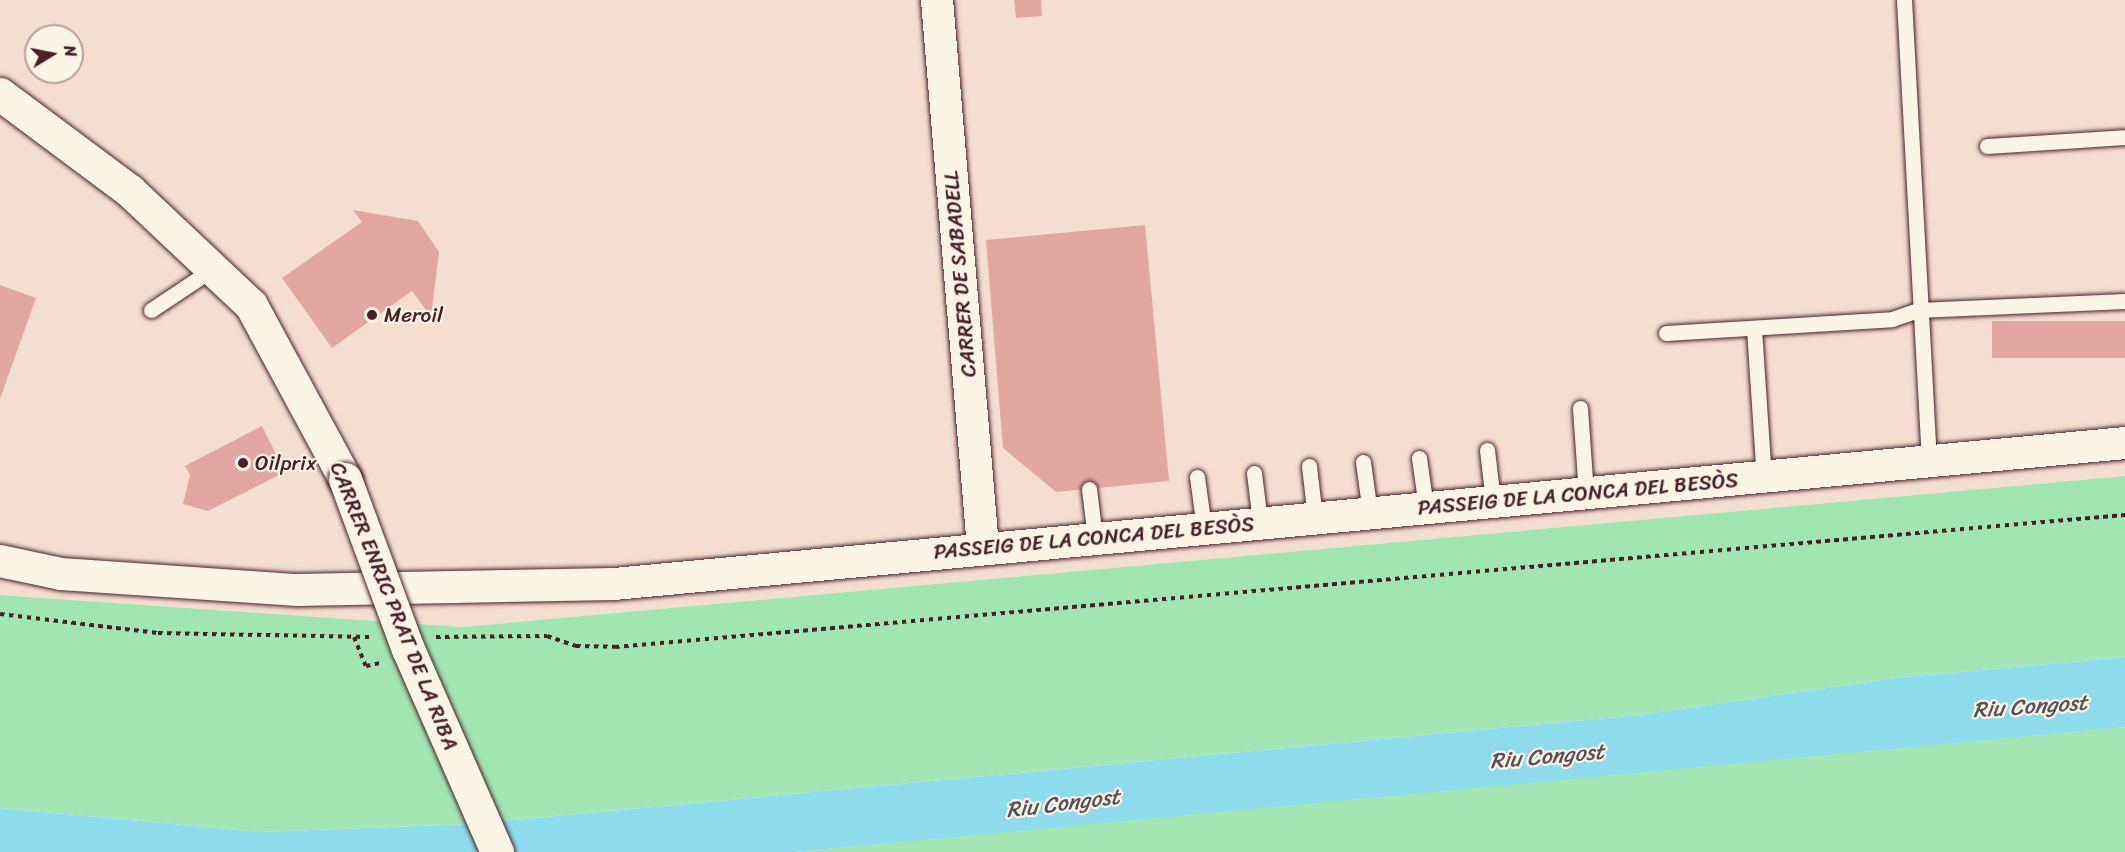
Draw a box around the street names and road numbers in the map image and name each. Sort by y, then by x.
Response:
street label: CARRER DE SABADELL [938,169,982,379]
street label: CARRER ENRIC PRAT DE LA RIBA [325,459,463,753]
street label: PASSEIG DE LA CONCA DEL BESÒS [1418,468,1738,520]
street label: PASSEIG DE LA CONCA DEL BESÒS [934,512,1254,564]

